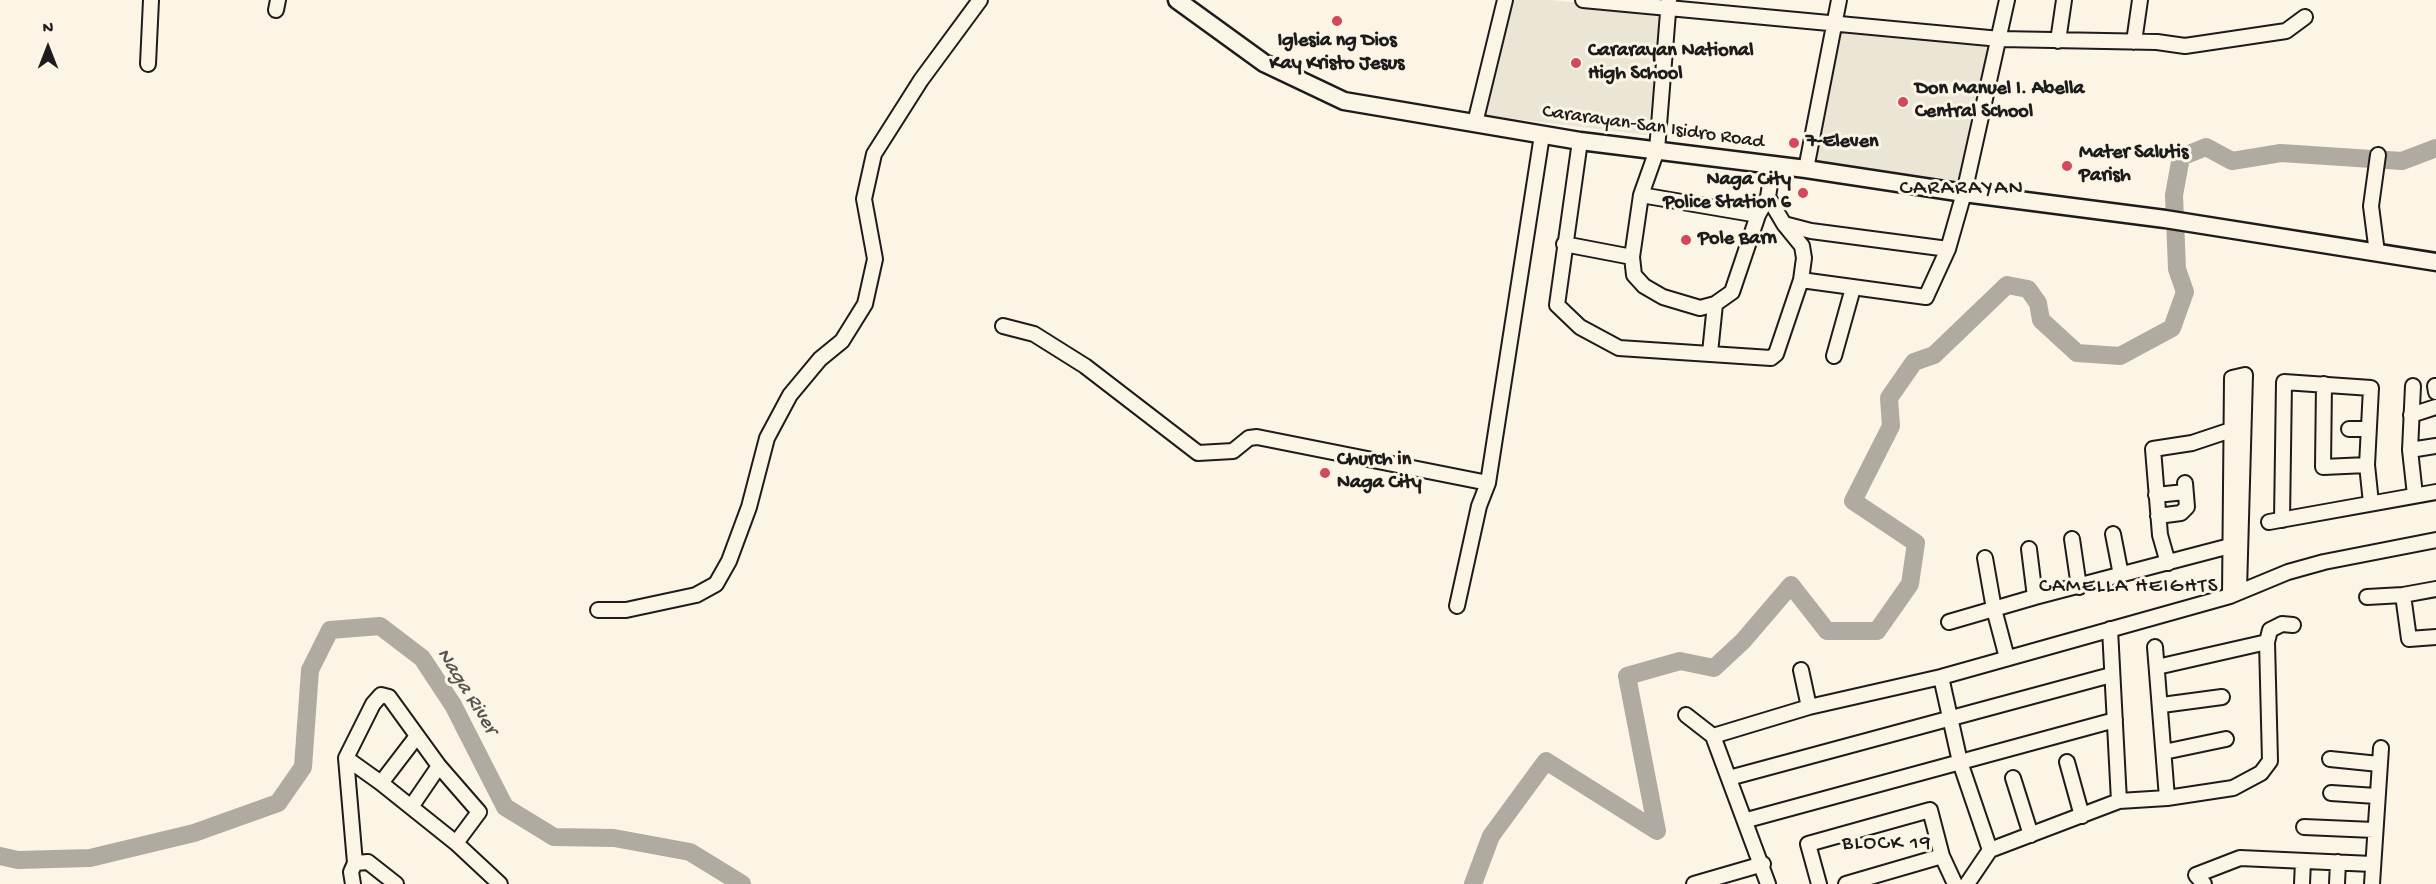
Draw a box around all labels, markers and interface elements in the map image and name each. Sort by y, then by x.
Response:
marker: Iglesia ng Dios Kay Kristo Jesus [1330,14,1344,28]
north arrow [18,18,78,78]
text: N [43,20,53,39]
place label: Iglesia ng Dios Kay Kristo Jesus [1270,30,1404,77]
place label: Cararayan National High School [1588,40,1754,87]
marker: Cararayan National High School [1569,56,1583,70]
place label: Don Manuel I. Abella Central School [1915,78,2084,125]
marker: Don Manuel I. Abella Central School [1896,95,1910,109]
street label: Cararayan-San Isidro Road [1541,101,1765,155]
place label: 7-Eleven [1806,131,1879,155]
marker: 7-Eleven [1787,136,1801,150]
place label: Mater Salutis Parish [2079,142,2188,189]
marker: Mater Salutis Parish [2060,159,2074,173]
place label: Naga City Police Station 6 [1663,169,1791,216]
district label: CARARAYAN [1900,177,2024,203]
marker: Naga City Police Station 6 [1796,186,1810,200]
place label: Pole Barn [1698,228,1777,252]
marker: Pole Barn [1679,233,1693,247]
place label: Church in Naga City [1337,449,1422,496]
marker: Church in Naga City [1318,466,1332,480]
district label: CAMELLA HEIGHTS [2039,575,2219,601]
water label: Naga River [430,644,502,740]
district label: BLOCK 19 [1842,832,1932,858]

